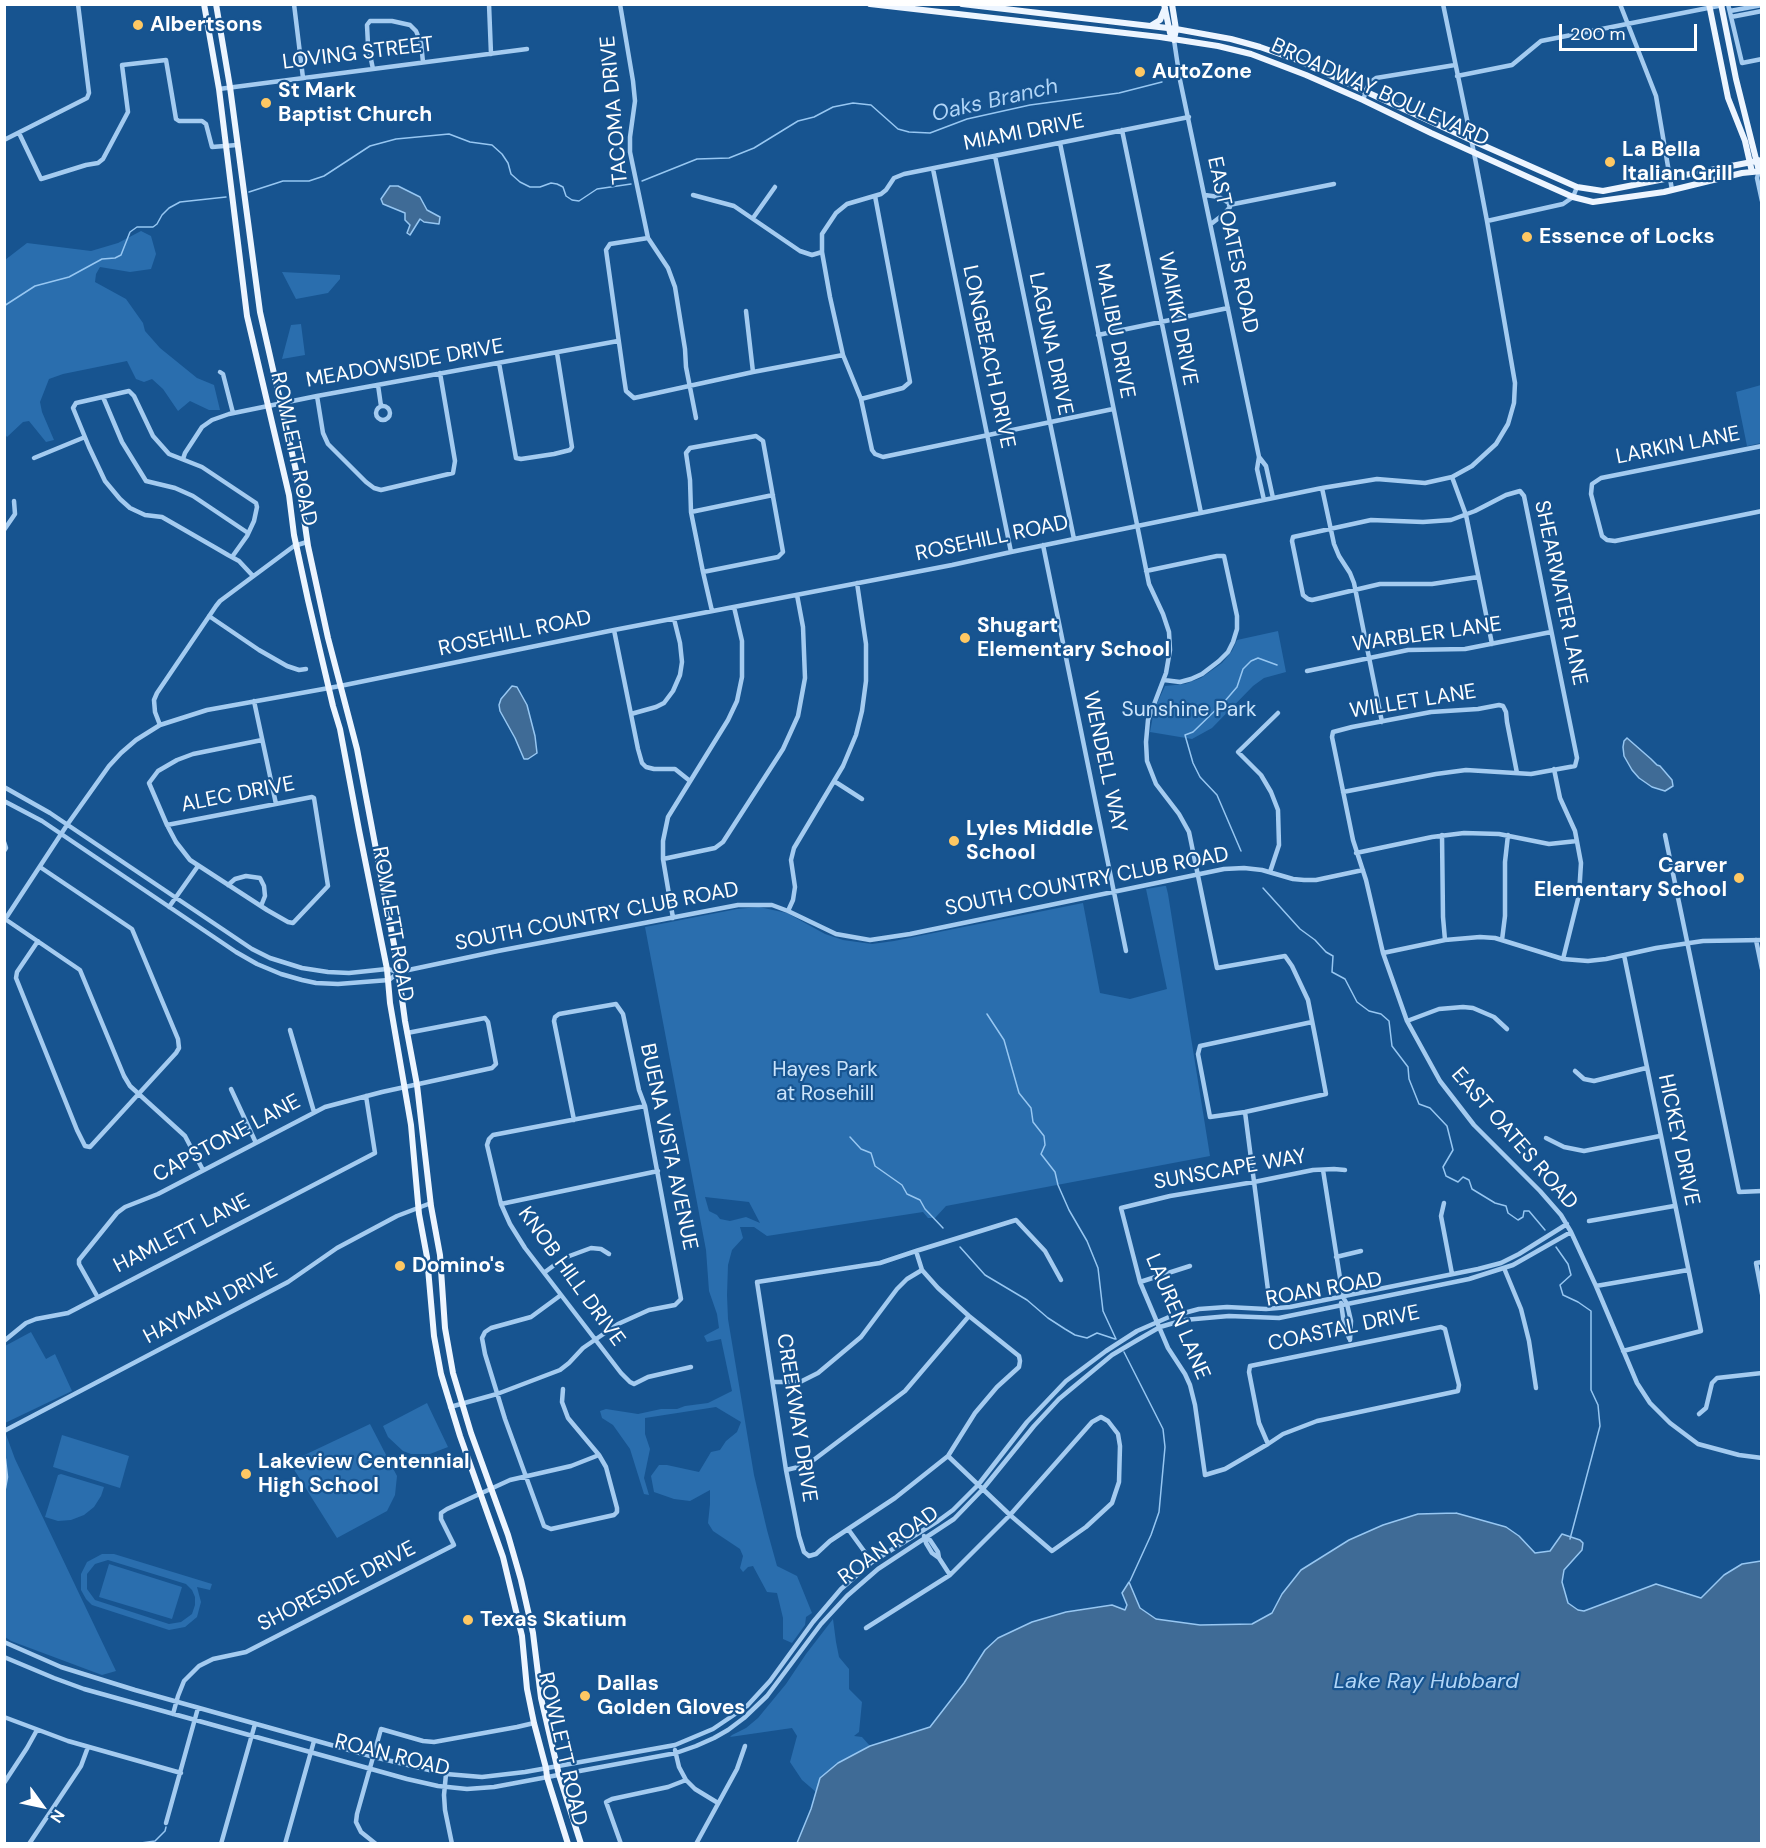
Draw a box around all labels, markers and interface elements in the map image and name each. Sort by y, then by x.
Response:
place label: Albertsons [150,12,263,38]
scale bar [1562,12,1700,50]
marker: Albertsons [131,18,145,32]
text: 200 m [1570,22,1626,46]
street label: LOVING STREET [281,32,435,76]
street label: TACOMA DRIVE [596,34,634,186]
street label: BROADWAY BOULEVARD [1267,34,1493,152]
place label: AutoZone [1152,59,1252,85]
marker: AutoZone [1133,65,1147,79]
water label: Oaks Branch [929,74,1061,128]
place label: St Mark Baptist Church [278,78,432,128]
marker: St Mark Baptist Church [259,96,273,110]
street label: MIAMI DRIVE [962,109,1086,157]
place label: La Bella Italian Grill [1622,137,1733,187]
street label: EAST OATES ROAD [1201,154,1263,336]
marker: La Bella Italian Grill [1603,155,1617,169]
place label: Essence of Locks [1539,224,1715,250]
marker: Essence of Locks [1520,230,1534,244]
street label: WAIKIKI DRIVE [1152,250,1202,388]
street label: MALIBU DRIVE [1089,261,1139,401]
street label: LONGBEACH DRIVE [956,263,1020,451]
street label: LAGUNA DRIVE [1023,270,1077,418]
street label: MEADOWSIDE DRIVE [304,334,506,394]
street label: ROWLETT ROAD [264,370,322,528]
street label: LARKIN LANE [1614,422,1742,470]
street label: SHEARWATER LANE [1528,498,1592,688]
street label: ROSEHILL ROAD [913,510,1071,568]
street label: ROSEHILL ROAD [436,605,594,663]
street label: WARBLER LANE [1351,612,1503,658]
place label: Shugart Elementary School [977,613,1170,663]
marker: Shugart Elementary School [958,631,972,645]
street label: WILLET LANE [1348,680,1478,724]
street label: WENDELL WAY [1077,689,1131,835]
park label: Sunshine Park [1122,697,1256,723]
street label: ALEC DRIVE [179,772,297,818]
place label: Lyles Middle School [966,816,1093,866]
marker: Lyles Middle School [947,834,961,848]
street label: SOUTH COUNTRY CLUB ROAD [943,842,1231,922]
street label: ROWLETT ROAD [366,845,418,1003]
place label: Carver Elementary School [1534,853,1727,903]
marker: Carver Elementary School [1732,871,1746,885]
street label: SOUTH COUNTRY CLUB ROAD [453,877,741,957]
street label: BUENA VISTA AVENUE [634,1041,702,1253]
park label: Hayes Park at Rosehill [772,1057,878,1107]
street label: EAST OATES ROAD [1445,1063,1583,1215]
street label: HICKEY DRIVE [1652,1072,1704,1208]
street label: CAPSTONE LANE [149,1090,305,1188]
street label: SUNSCAPE WAY [1152,1144,1308,1196]
street label: HAMLETT LANE [110,1189,254,1279]
street label: KNOB HILL DRIVE [512,1202,630,1352]
street label: LAUREN LANE [1139,1250,1215,1384]
place label: Domino's [412,1253,505,1279]
street label: HAYMAN DRIVE [140,1258,282,1350]
marker: Domino's [393,1259,407,1273]
street label: ROAN ROAD [1264,1267,1384,1313]
street label: COASTAL DRIVE [1266,1301,1422,1357]
street label: CREEKWAY DRIVE [770,1332,822,1504]
place label: Lakeview Centennial High School [258,1449,470,1499]
marker: Lakeview Centennial High School [239,1467,253,1481]
street label: ROAN ROAD [834,1501,944,1591]
street label: SHORESIDE DRIVE [254,1536,420,1638]
place label: Texas Skatium [480,1607,627,1633]
marker: Texas Skatium [461,1613,475,1627]
water label: Lake Ray Hubbard [1333,1669,1519,1695]
street label: ROWLETT ROAD [532,1670,592,1828]
place label: Dallas Golden Gloves [597,1671,746,1721]
marker: Dallas Golden Gloves [578,1689,592,1703]
street label: ROAN ROAD [332,1730,452,1782]
north arrow [12,1776,72,1836]
text: N [46,1805,70,1827]

